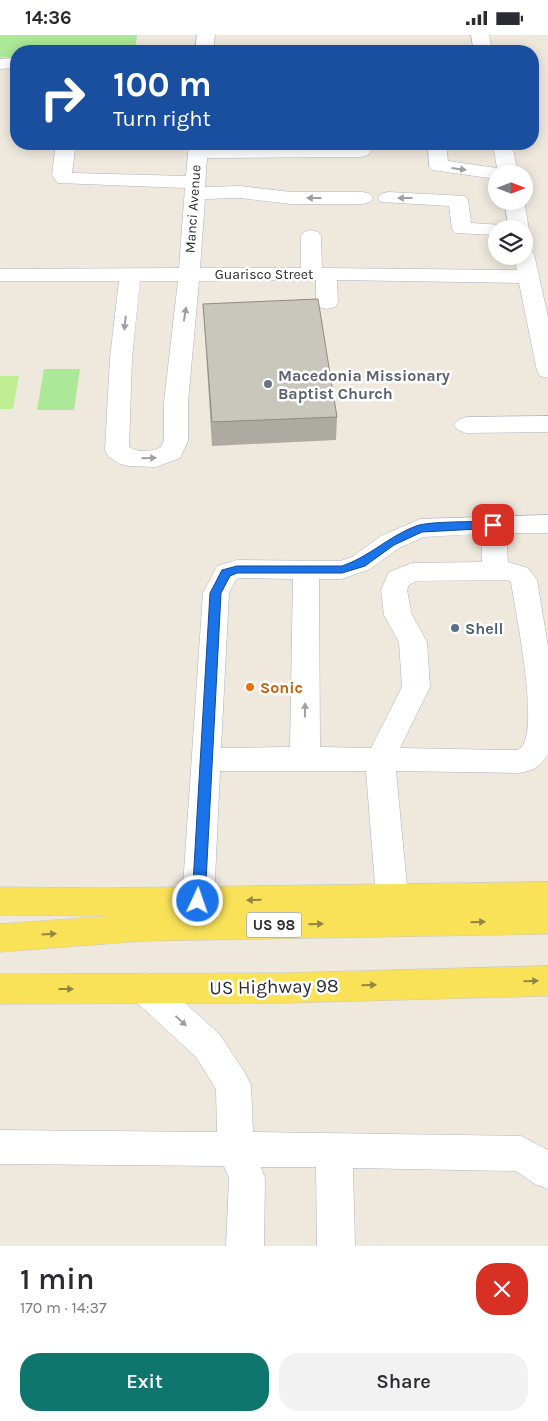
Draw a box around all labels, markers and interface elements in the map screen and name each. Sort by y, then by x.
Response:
text: 14:36 [25,7,72,29]
text: 100 m [113,64,212,105]
icon: right [30,65,95,130]
text: Turn right [113,106,211,132]
street label: Manci Avenue [181,164,205,254]
one-way arrow [452,165,468,173]
north arrow [488,165,532,210]
map controls [488,165,533,265]
one-way arrow [306,194,322,202]
one-way arrow [397,194,413,202]
button: layers [488,220,533,265]
street label: Guarisco Street [215,266,313,283]
one-way arrow [181,306,189,322]
one-way arrow [121,316,129,332]
place label: Macedonia Missionary Baptist Church [278,366,450,403]
marker: Macedonia Missionary Baptist Church [262,378,274,390]
one-way arrow [142,454,158,462]
pin [472,504,514,546]
icon: arrive [479,511,507,539]
place label: Shell [465,619,503,638]
marker: Shell [449,622,461,634]
place label: Sonic [260,678,303,697]
marker: Sonic [244,681,256,693]
one-way arrow [301,701,309,717]
position arrow [171,874,223,926]
one-way arrow [246,896,262,904]
road number: US 98 [246,913,302,937]
one-way arrow [471,917,487,925]
one-way arrow [308,920,324,928]
one-way arrow [41,930,57,938]
street label: US Highway 98 [209,975,339,999]
one-way arrow [523,977,539,985]
one-way arrow [361,981,377,989]
one-way arrow [58,985,74,993]
one-way arrow [175,1015,187,1027]
text: 1 min [20,1261,94,1297]
button: close [476,1263,528,1315]
text: 170 m · 14:37 [20,1298,106,1317]
button: Exit [20,1353,269,1411]
button: Share [279,1353,528,1411]

